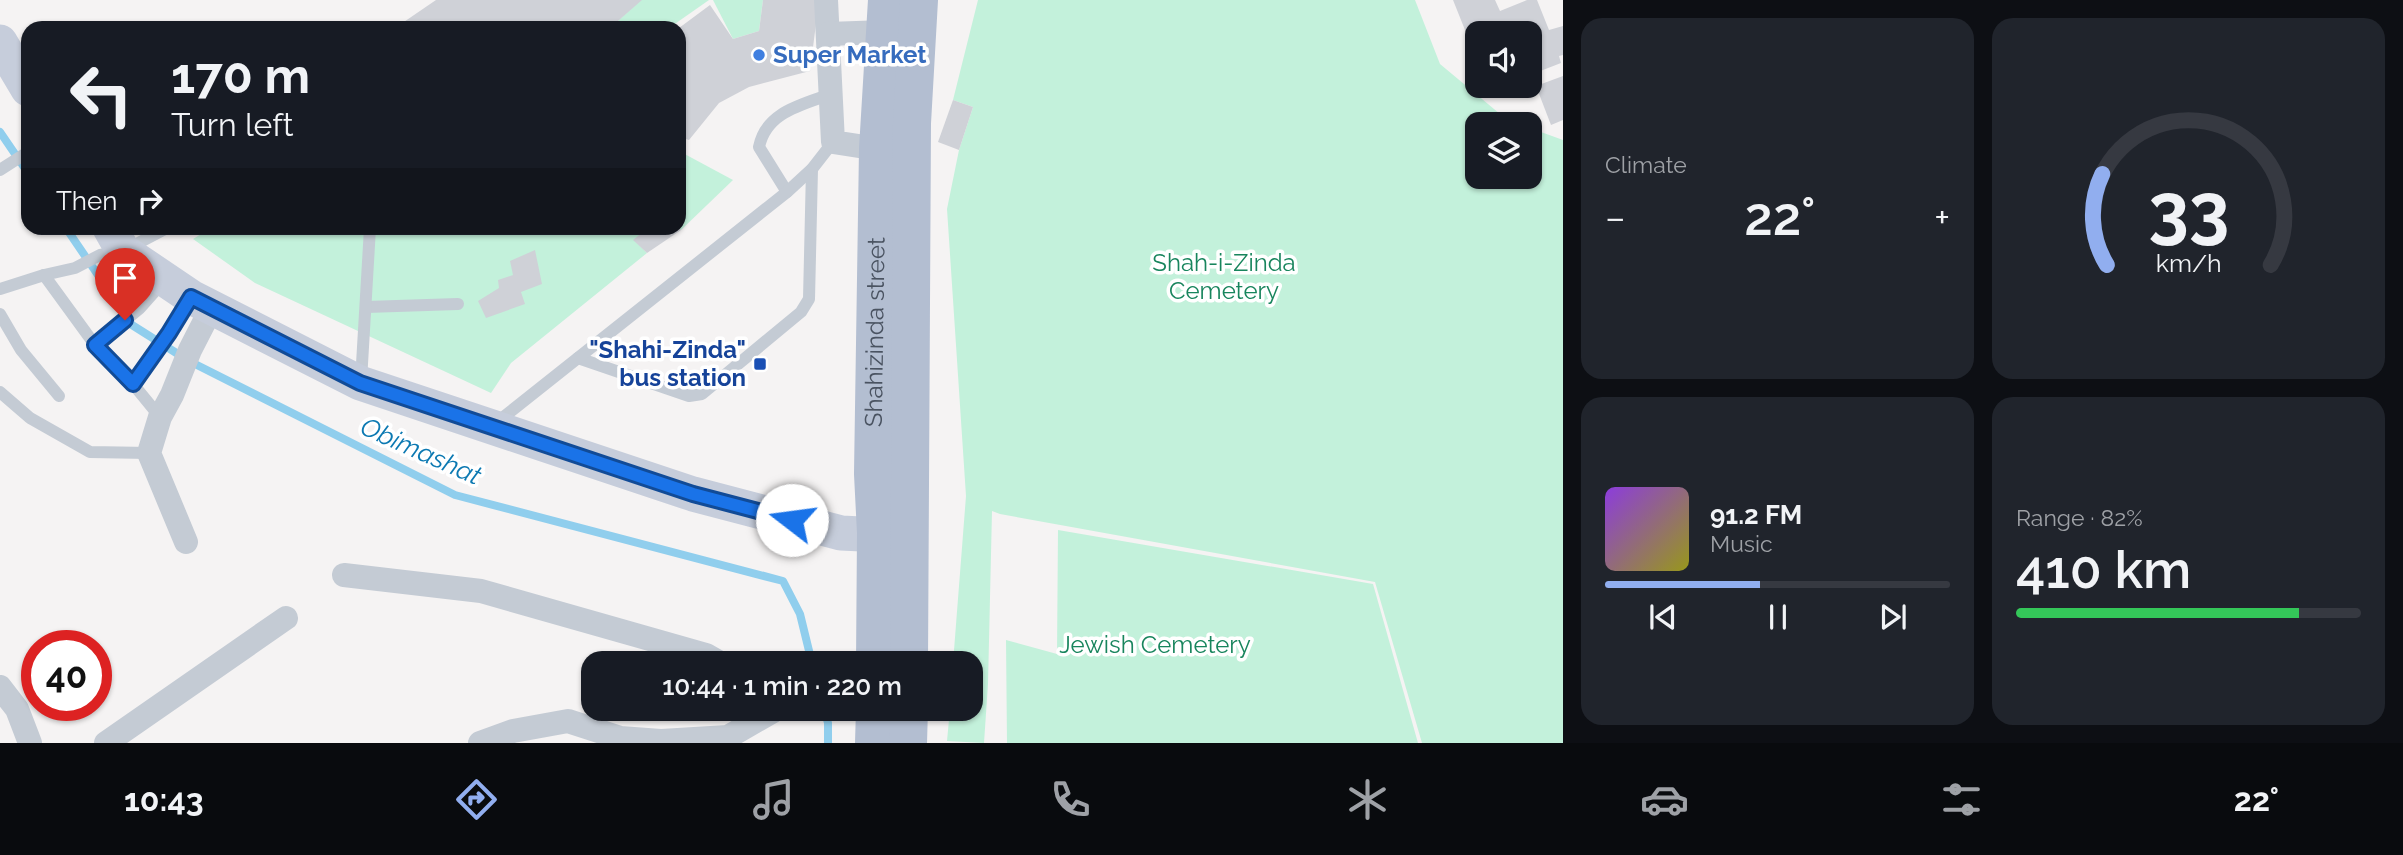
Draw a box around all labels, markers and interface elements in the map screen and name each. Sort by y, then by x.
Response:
map controls [1465,21,1542,189]
button: sound [1465,21,1542,98]
place label: Super Market [773,40,927,69]
text: 170 m [171,47,310,104]
marker: Super Market [751,47,767,63]
icon: left [56,49,147,140]
text: Turn left [171,106,293,143]
button: layers [1465,112,1542,189]
text: Climate [1605,151,1687,178]
text: 33 [2148,167,2229,252]
icon: right [131,182,169,220]
text: Then [56,186,117,216]
text: 22° [1744,186,1815,247]
text: − [1605,195,1625,240]
text: + [1934,195,1950,240]
street label: Shahizinda street [859,237,891,427]
text: km/h [2156,247,2221,277]
pin [95,248,155,320]
park label: Shah-i-Zinda Cemetery [1152,248,1296,305]
icon: arrive [106,259,144,297]
place label: "Shahi-Zinda" bus station [589,335,746,392]
marker: "Shahi-Zinda" bus station [752,356,768,372]
water label: Obimashat [356,411,486,491]
position arrow [755,483,829,557]
text: 91.2 FM [1710,500,1802,530]
text: Range · 82% [2016,504,2143,531]
text: Music [1710,530,1773,557]
text: 410 km [2016,539,2191,600]
icon: previous [1644,598,1682,636]
icon: pause [1759,598,1797,636]
icon: next [1874,598,1912,636]
speed limit sign: 40 [21,630,112,721]
park label: Jewish Cemetery [1059,630,1251,659]
text: 10:44 · 1 min · 220 m [662,671,902,701]
icon: directions [452,775,501,824]
icon: music [749,775,798,824]
icon: phone [1046,775,1095,824]
icon: climate [1343,775,1392,824]
icon: car [1640,775,1689,824]
icon: filters [1937,775,1986,824]
text: 10:43 [124,781,204,818]
text: 22° [2234,781,2279,818]

